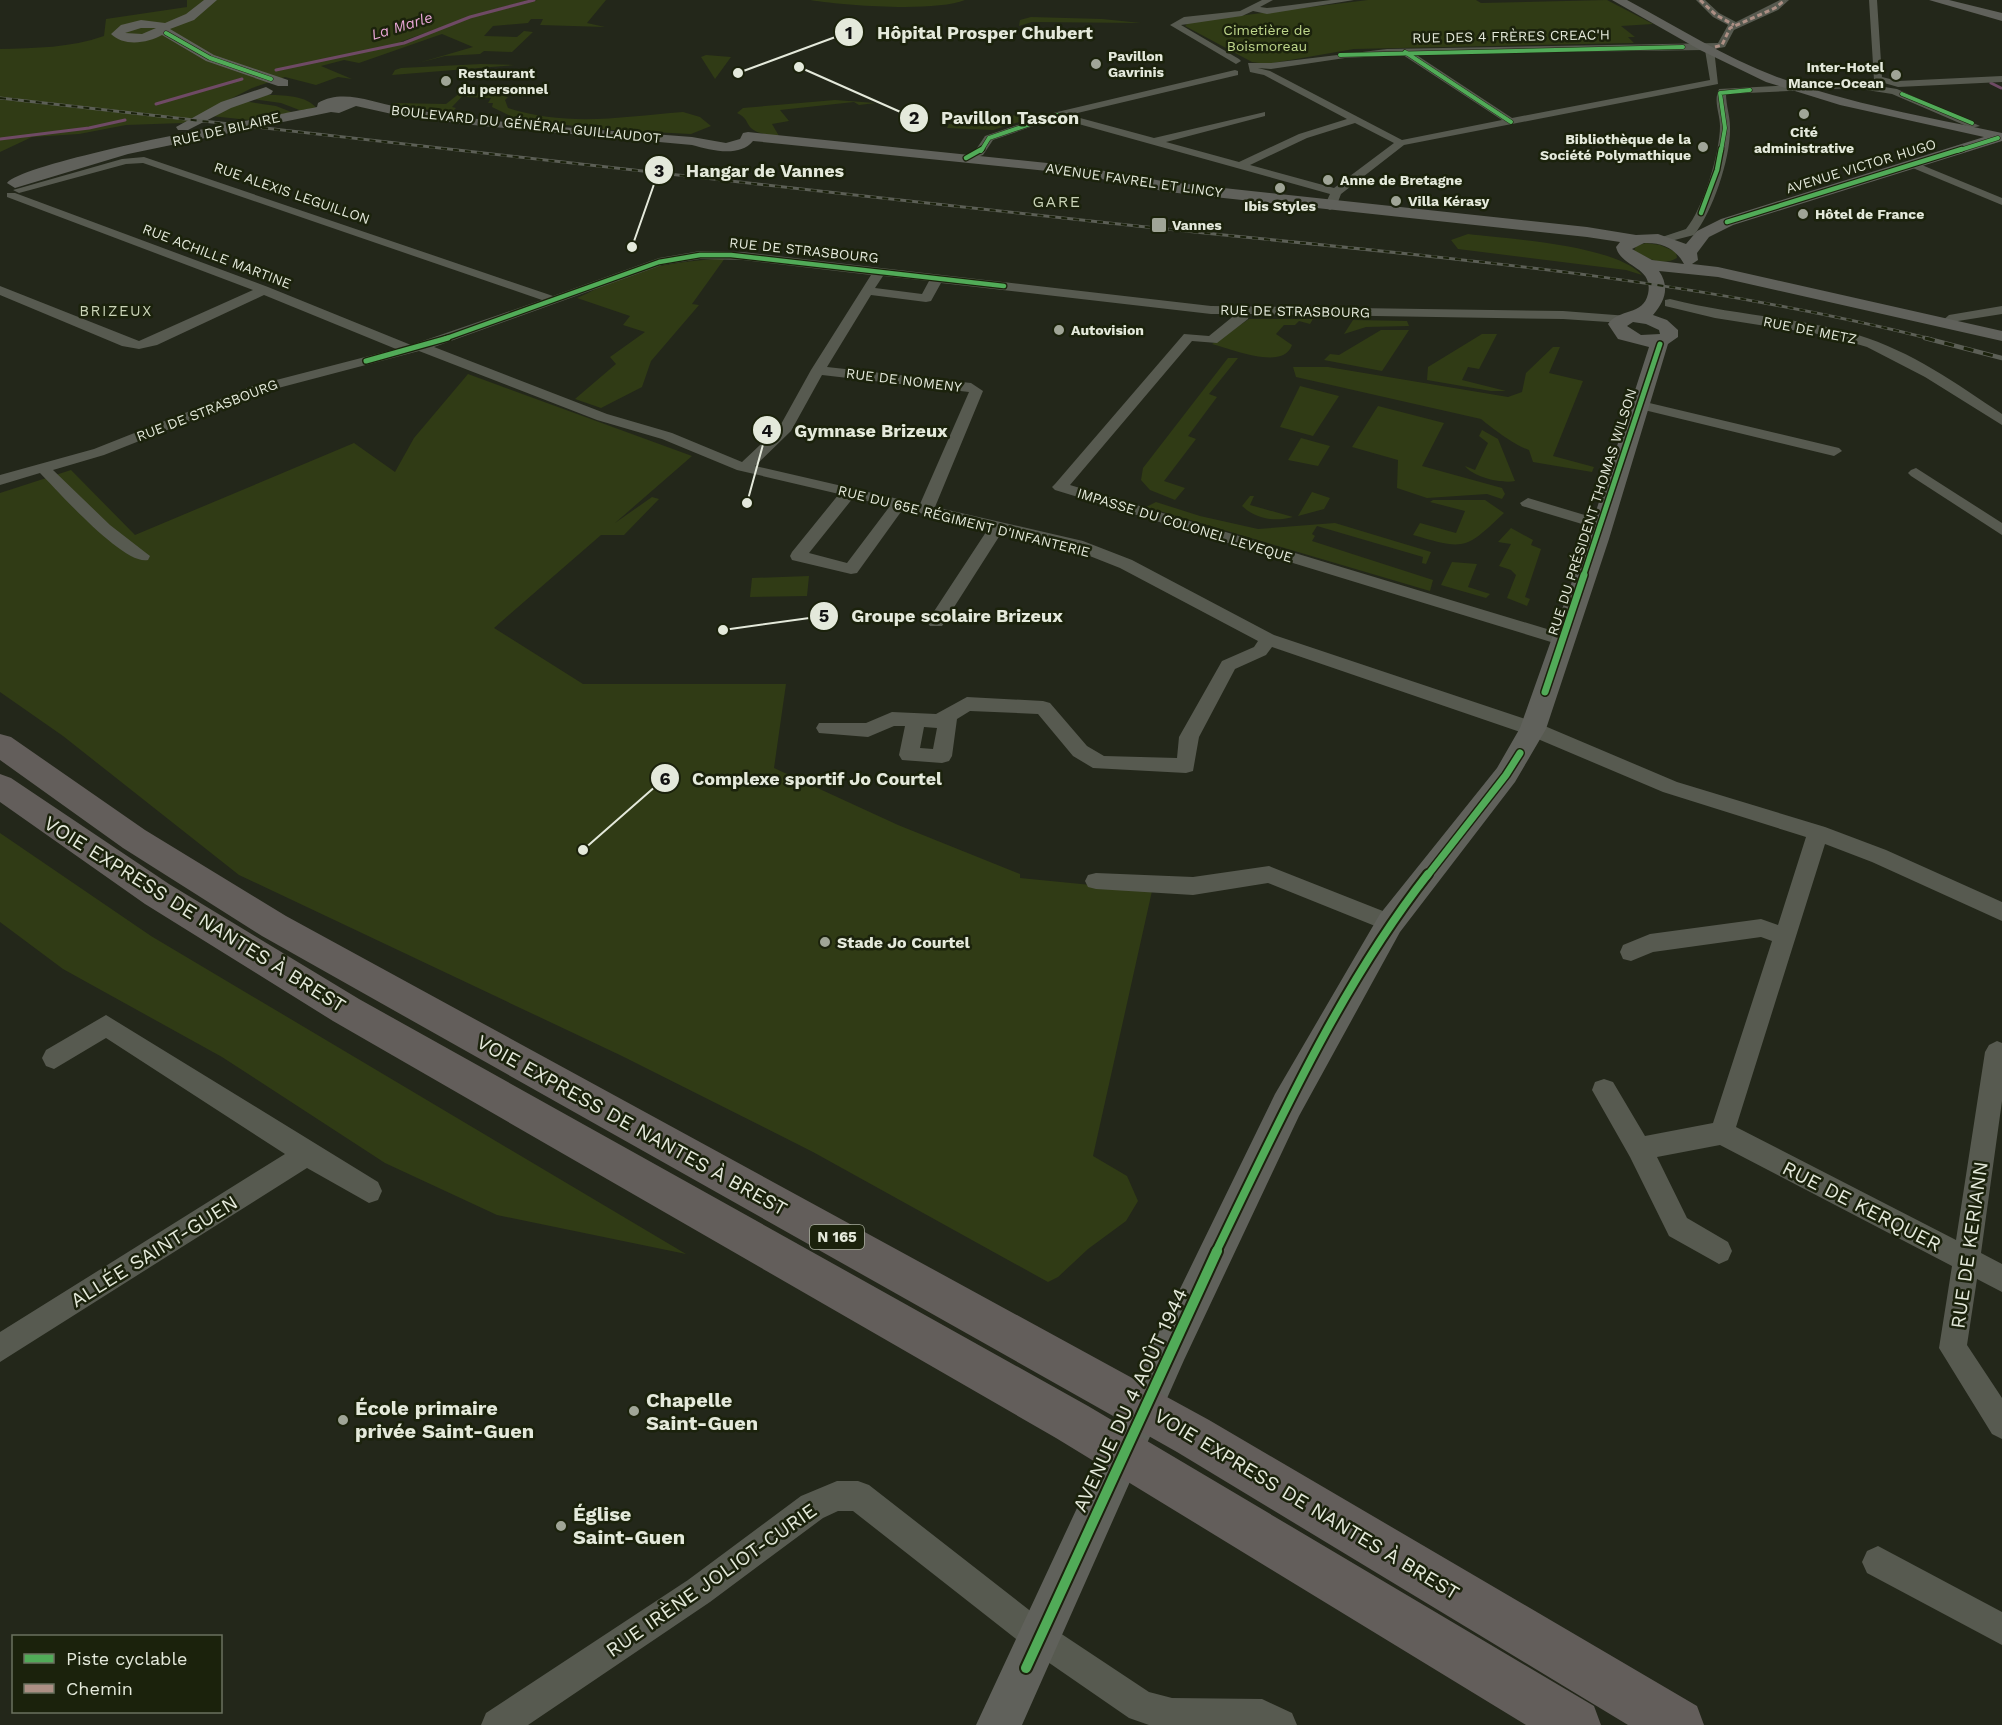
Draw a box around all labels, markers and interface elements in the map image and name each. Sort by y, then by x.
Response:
water label: La Marle [369,8,435,44]
callout: Hôpital Prosper Chubert [834,14,1105,50]
text: 1 [845,22,853,43]
text: Hôpital Prosper Chubert [877,22,1093,43]
park label: Cimetière de Boismoreau [1223,22,1311,54]
street label: RUE DES 4 FRÈRES CREAC'H [1412,26,1610,46]
place label: Pavillon Gavrinis [1108,48,1165,80]
marker: Pavillon Gavrinis [1089,57,1103,71]
place label: Inter-Hotel Mance-Ocean [1788,59,1884,91]
place label: Restaurant du personnel [458,65,549,97]
marker: Inter-Hotel Mance-Ocean [1889,68,1903,82]
marker: Restaurant du personnel [439,74,453,88]
callout: Pavillon Tascon [899,100,1091,136]
street label: BOULEVARD DU GÉNÉRAL GUILLAUDOT [390,102,662,146]
text: 2 [909,107,919,128]
text: Pavillon Tascon [941,107,1079,128]
marker: Cité administrative [1797,107,1811,121]
street label: RUE DE BILAIRE [171,109,281,149]
place label: Cité administrative [1754,124,1854,156]
place label: Bibliothèque de la Société Polymathique [1540,131,1692,163]
street label: AVENUE VICTOR HUGO [1784,136,1938,196]
marker: Bibliothèque de la Société Polymathique [1696,140,1710,154]
callout: Hangar de Vannes [644,152,857,188]
street label: RUE ALEXIS LEGUILLON [212,159,372,227]
text: 3 [654,160,664,181]
text: Hangar de Vannes [686,160,845,181]
street label: AVENUE FAVREL ET LINCY [1045,160,1223,200]
place label: Anne de Bretagne [1340,172,1462,188]
marker: Anne de Bretagne [1321,173,1335,187]
marker: Ibis Styles [1273,181,1287,195]
district label: GARE [1033,192,1082,211]
place label: Villa Kérasy [1408,193,1489,209]
marker: Villa Kérasy [1389,194,1403,208]
place label: Ibis Styles [1244,198,1316,214]
place label: Hôtel de France [1815,206,1924,222]
marker: Hôtel de France [1796,207,1810,221]
marker: Vannes [1150,216,1168,234]
place label: Vannes [1172,217,1222,233]
street label: RUE ACHILLE MARTINE [140,220,294,292]
street label: RUE DE STRASBOURG [729,234,879,266]
district label: BRIZEUX [79,302,153,320]
street label: RUE DE STRASBOURG [1220,302,1370,320]
street label: RUE DE METZ [1762,313,1858,347]
place label: Autovision [1071,322,1144,338]
marker: Autovision [1052,323,1066,337]
street label: RUE DE NOMENY [845,365,963,395]
street label: RUE DE STRASBOURG [134,376,280,444]
street label: RUE DU PRÉSIDENT THOMAS WILSON [1544,386,1640,638]
callout: Gymnase Brizeux [752,412,960,448]
text: 4 [761,420,773,441]
text: Gymnase Brizeux [794,420,948,441]
street label: RUE DU 65E RÉGIMENT D'INFANTERIE [836,482,1092,560]
street label: IMPASSE DU COLONEL LEVEQUE [1075,485,1295,565]
callout: Groupe scolaire Brizeux [809,598,1075,634]
text: 5 [819,605,829,626]
text: Groupe scolaire Brizeux [851,605,1063,626]
callout: Complexe sportif Jo Courtel [650,760,954,796]
text: 6 [659,768,671,789]
text: Complexe sportif Jo Courtel [692,768,942,789]
street label: VOIE EXPRESS DE NANTES À BREST [40,811,350,1017]
place label: Stade Jo Courtel [837,933,971,952]
marker: Stade Jo Courtel [818,935,832,949]
street label: VOIE EXPRESS DE NANTES À BREST [472,1029,792,1221]
street label: RUE DE KERQUER [1778,1156,1946,1256]
street label: RUE DE KERIANN [1945,1160,1993,1330]
street label: ALLÉE SAINT-GUEN [66,1190,242,1312]
road number: N 165 [810,1225,864,1249]
street label: AVENUE DU 4 AOÛT 1944 [1068,1284,1192,1516]
place label: Chapelle Saint-Guen [646,1388,758,1435]
place label: École primaire privée Saint-Guen [355,1396,534,1443]
street label: VOIE EXPRESS DE NANTES À BREST [1150,1403,1464,1605]
marker: Chapelle Saint-Guen [627,1404,641,1418]
marker: École primaire privée Saint-Guen [336,1413,350,1427]
street label: RUE IRÈNE JOLIOT-CURIE [601,1498,821,1662]
place label: Église Saint-Guen [573,1502,685,1549]
marker: Église Saint-Guen [554,1519,568,1533]
legend [12,1635,222,1713]
text: Piste cyclable [66,1648,187,1669]
text: Chemin [66,1678,133,1699]

